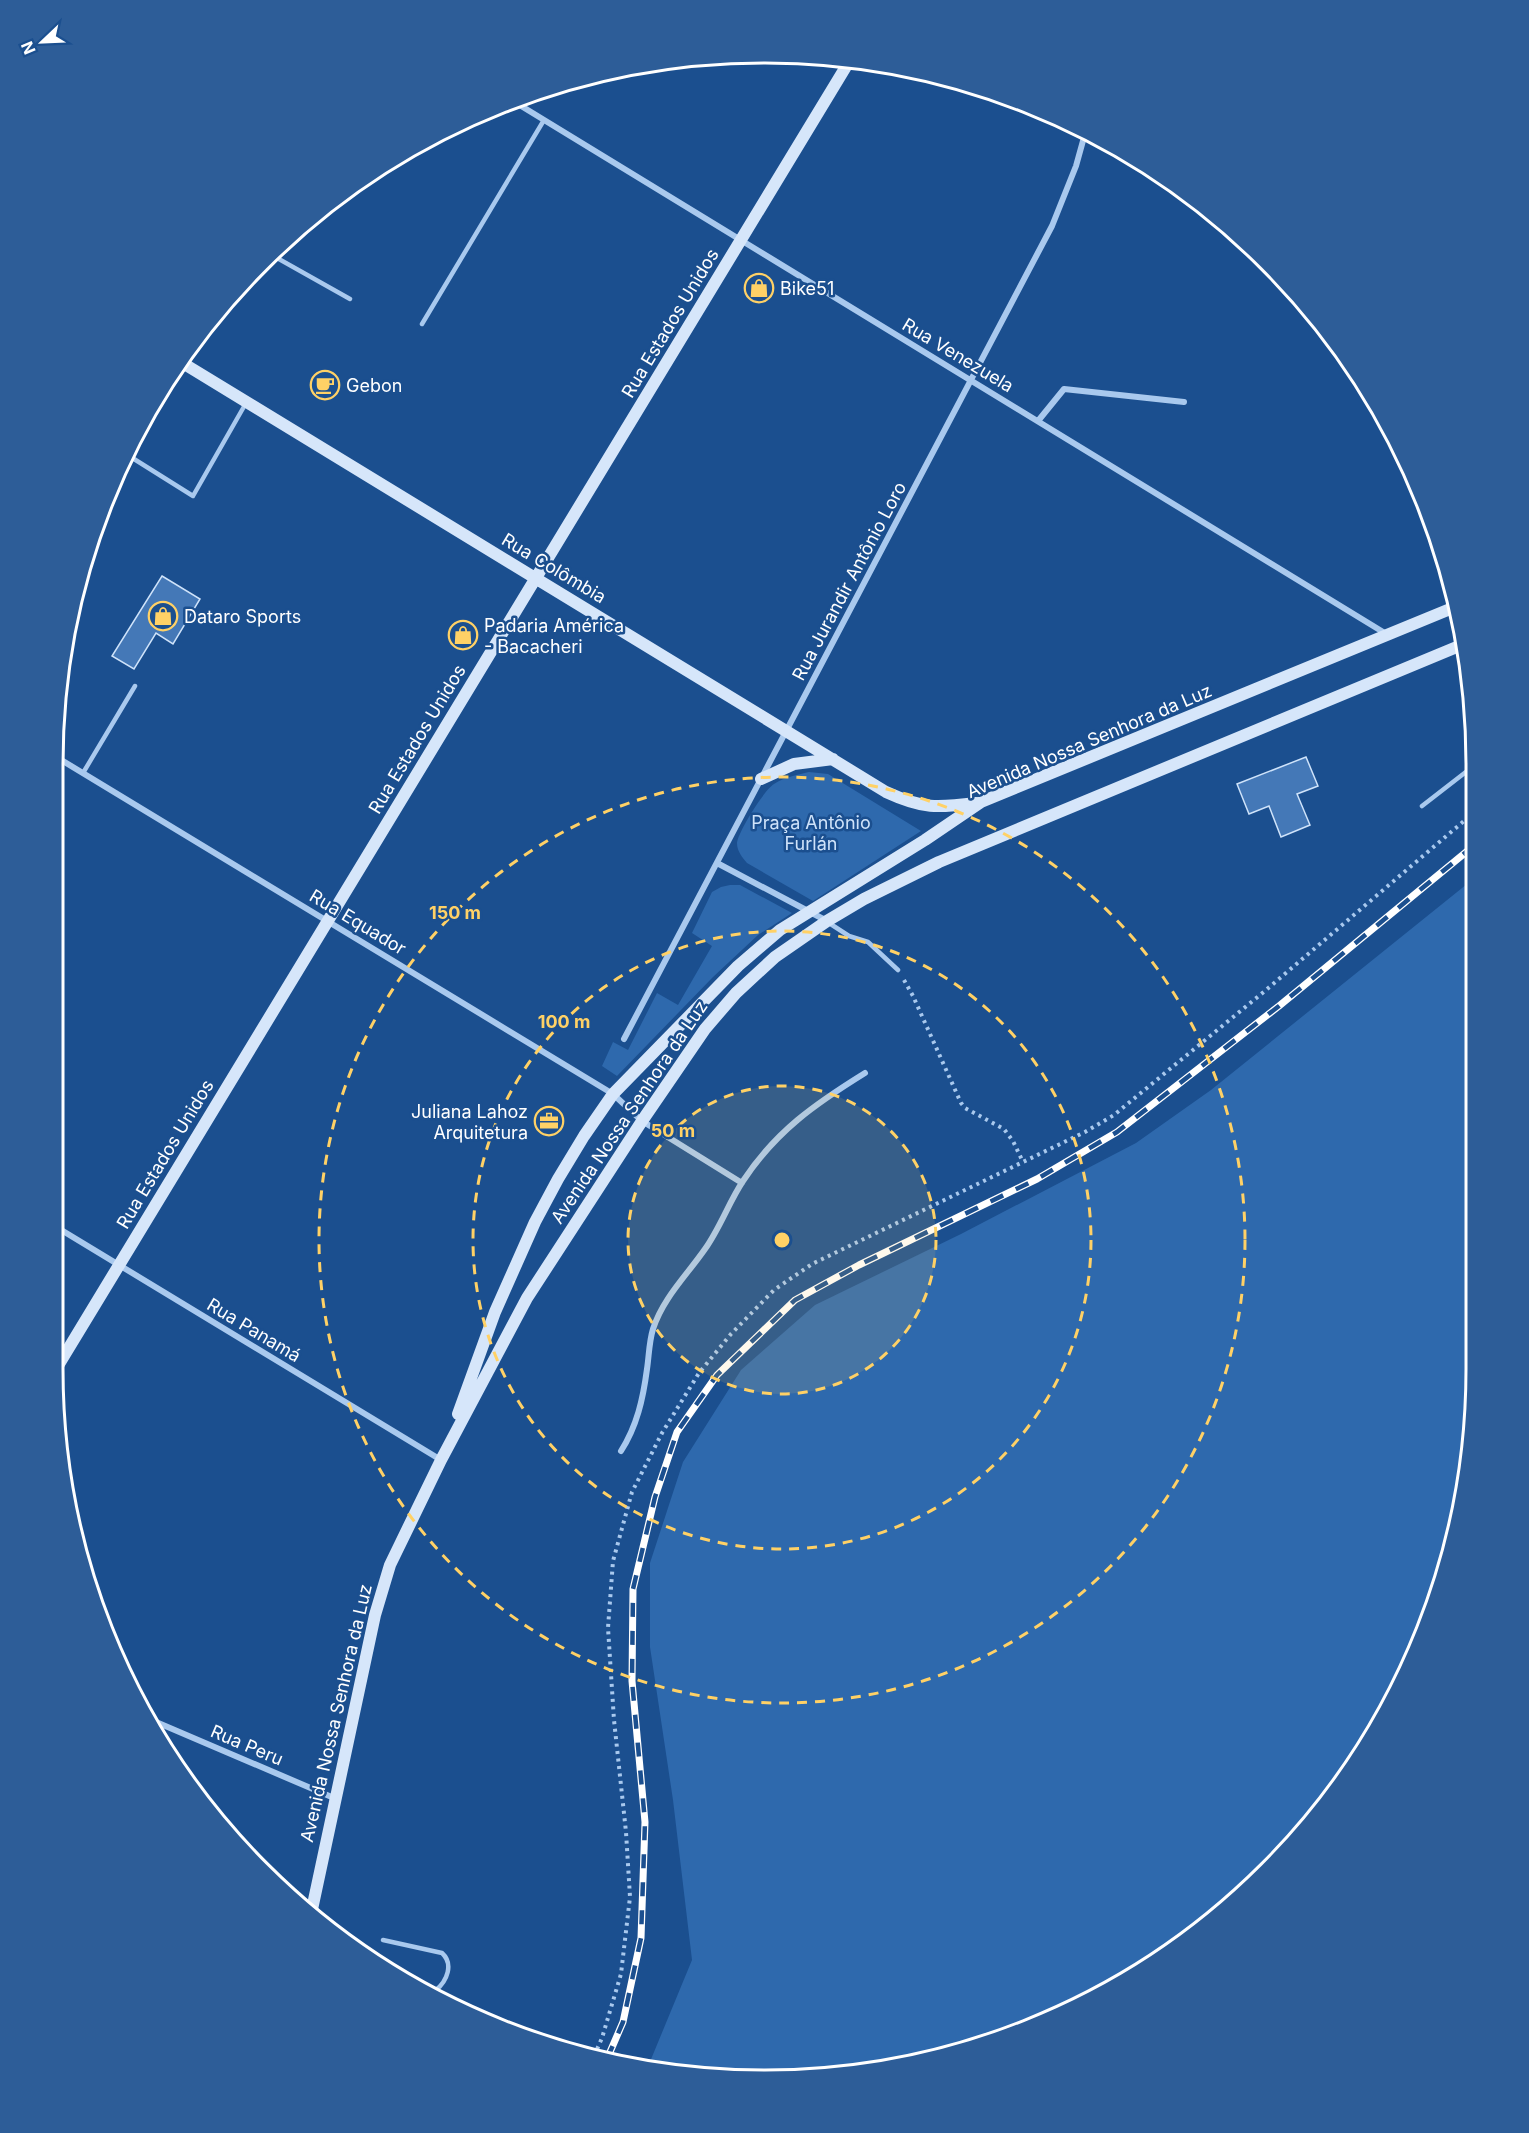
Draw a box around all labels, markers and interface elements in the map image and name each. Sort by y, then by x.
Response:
north arrow [12,12,72,72]
text: N [17,38,40,57]
street label: Rua Estados Unidos [617,245,723,401]
shop icon: Bike51 [743,272,775,304]
place label: Bike51 [780,278,834,299]
street label: Rua Venezuela [899,314,1017,396]
cafe icon: Gebon [309,369,341,401]
place label: Gebon [346,375,402,396]
street label: Rua Jurandir Antônio Loro [788,478,910,684]
street label: Rua Colômbia [498,529,610,607]
shop icon: Dataro Sports [147,600,179,632]
place label: Dataro Sports [184,606,301,627]
place label: Padaria América - Bacacheri [484,615,624,657]
shop icon: Padaria América - Bacacheri [447,619,479,651]
street label: Rua Estados Unidos [364,661,470,817]
street label: Avenida Nossa Senhora da Luz [963,680,1215,802]
park label: Praça Antônio Furlán [751,812,871,854]
street label: Rua Equador [306,885,410,959]
text: 150 m [429,902,481,923]
street label: Avenida Nossa Senhora da Luz [546,997,712,1227]
text: 100 m [538,1011,590,1032]
street label: Rua Estados Unidos [112,1076,218,1232]
place label: Juliana Lahoz Arquitetura [411,1101,528,1143]
office icon: Juliana Lahoz Arquitetura [533,1105,565,1137]
text: 50 m [651,1120,695,1141]
centre of rings [772,1230,792,1250]
street label: Rua Panamá [203,1294,305,1366]
street label: Avenida Nossa Senhora da Luz [296,1582,376,1844]
street label: Rua Peru [208,1720,286,1770]

